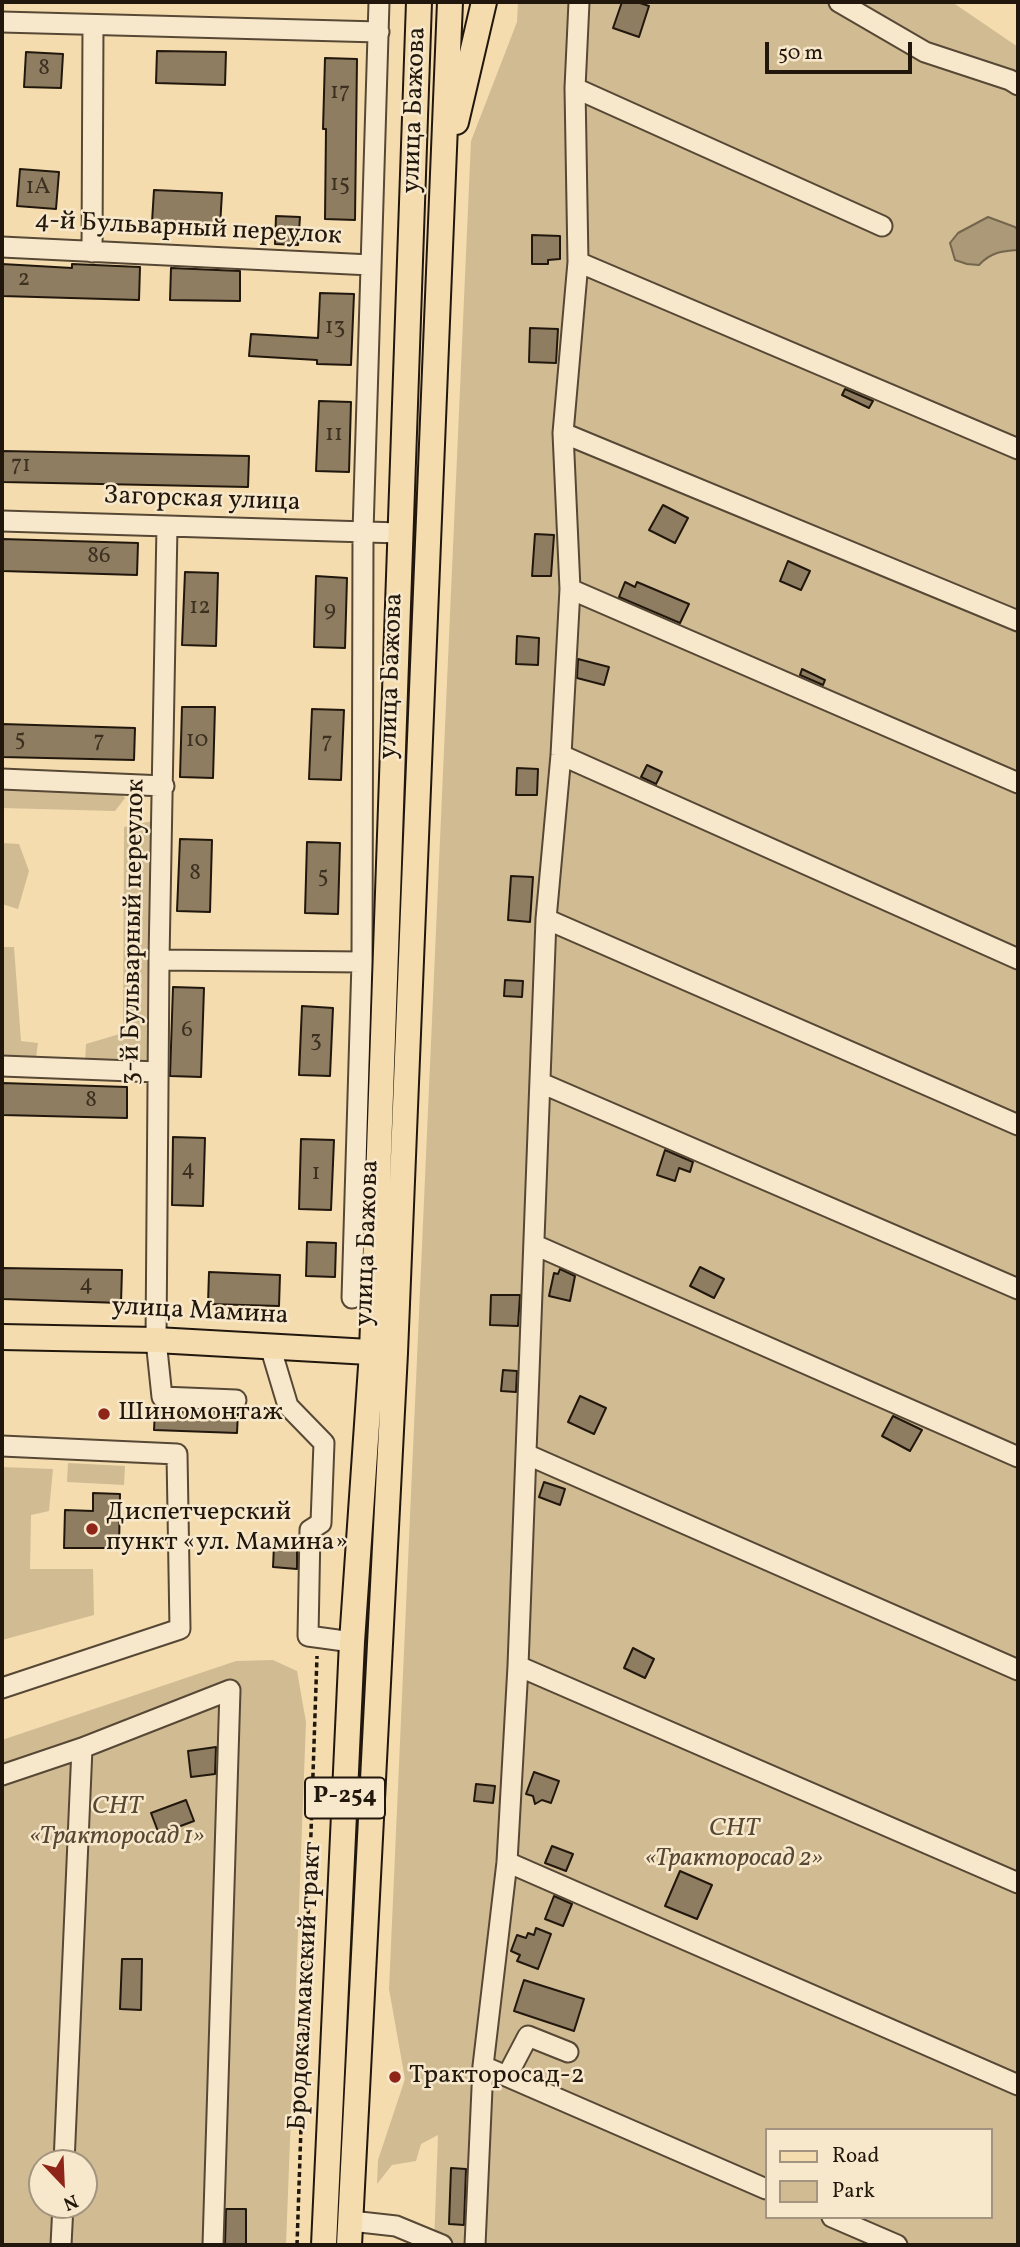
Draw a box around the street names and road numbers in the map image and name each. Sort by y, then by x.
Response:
street label: улица Бажова [398,26,434,194]
street label: 4-й Бульварный переулок [34,206,342,254]
street label: Загорская улица [103,482,301,520]
street label: улица Бажова [375,592,411,760]
street label: 3-й Бульварный переулок [117,779,153,1085]
street label: улица Бажова [351,1159,387,1327]
street label: улица Мамина [111,1293,289,1333]
road number: Р-254 [305,1778,385,1818]
street label: Бродокалмакский тракт [284,1841,330,2131]

